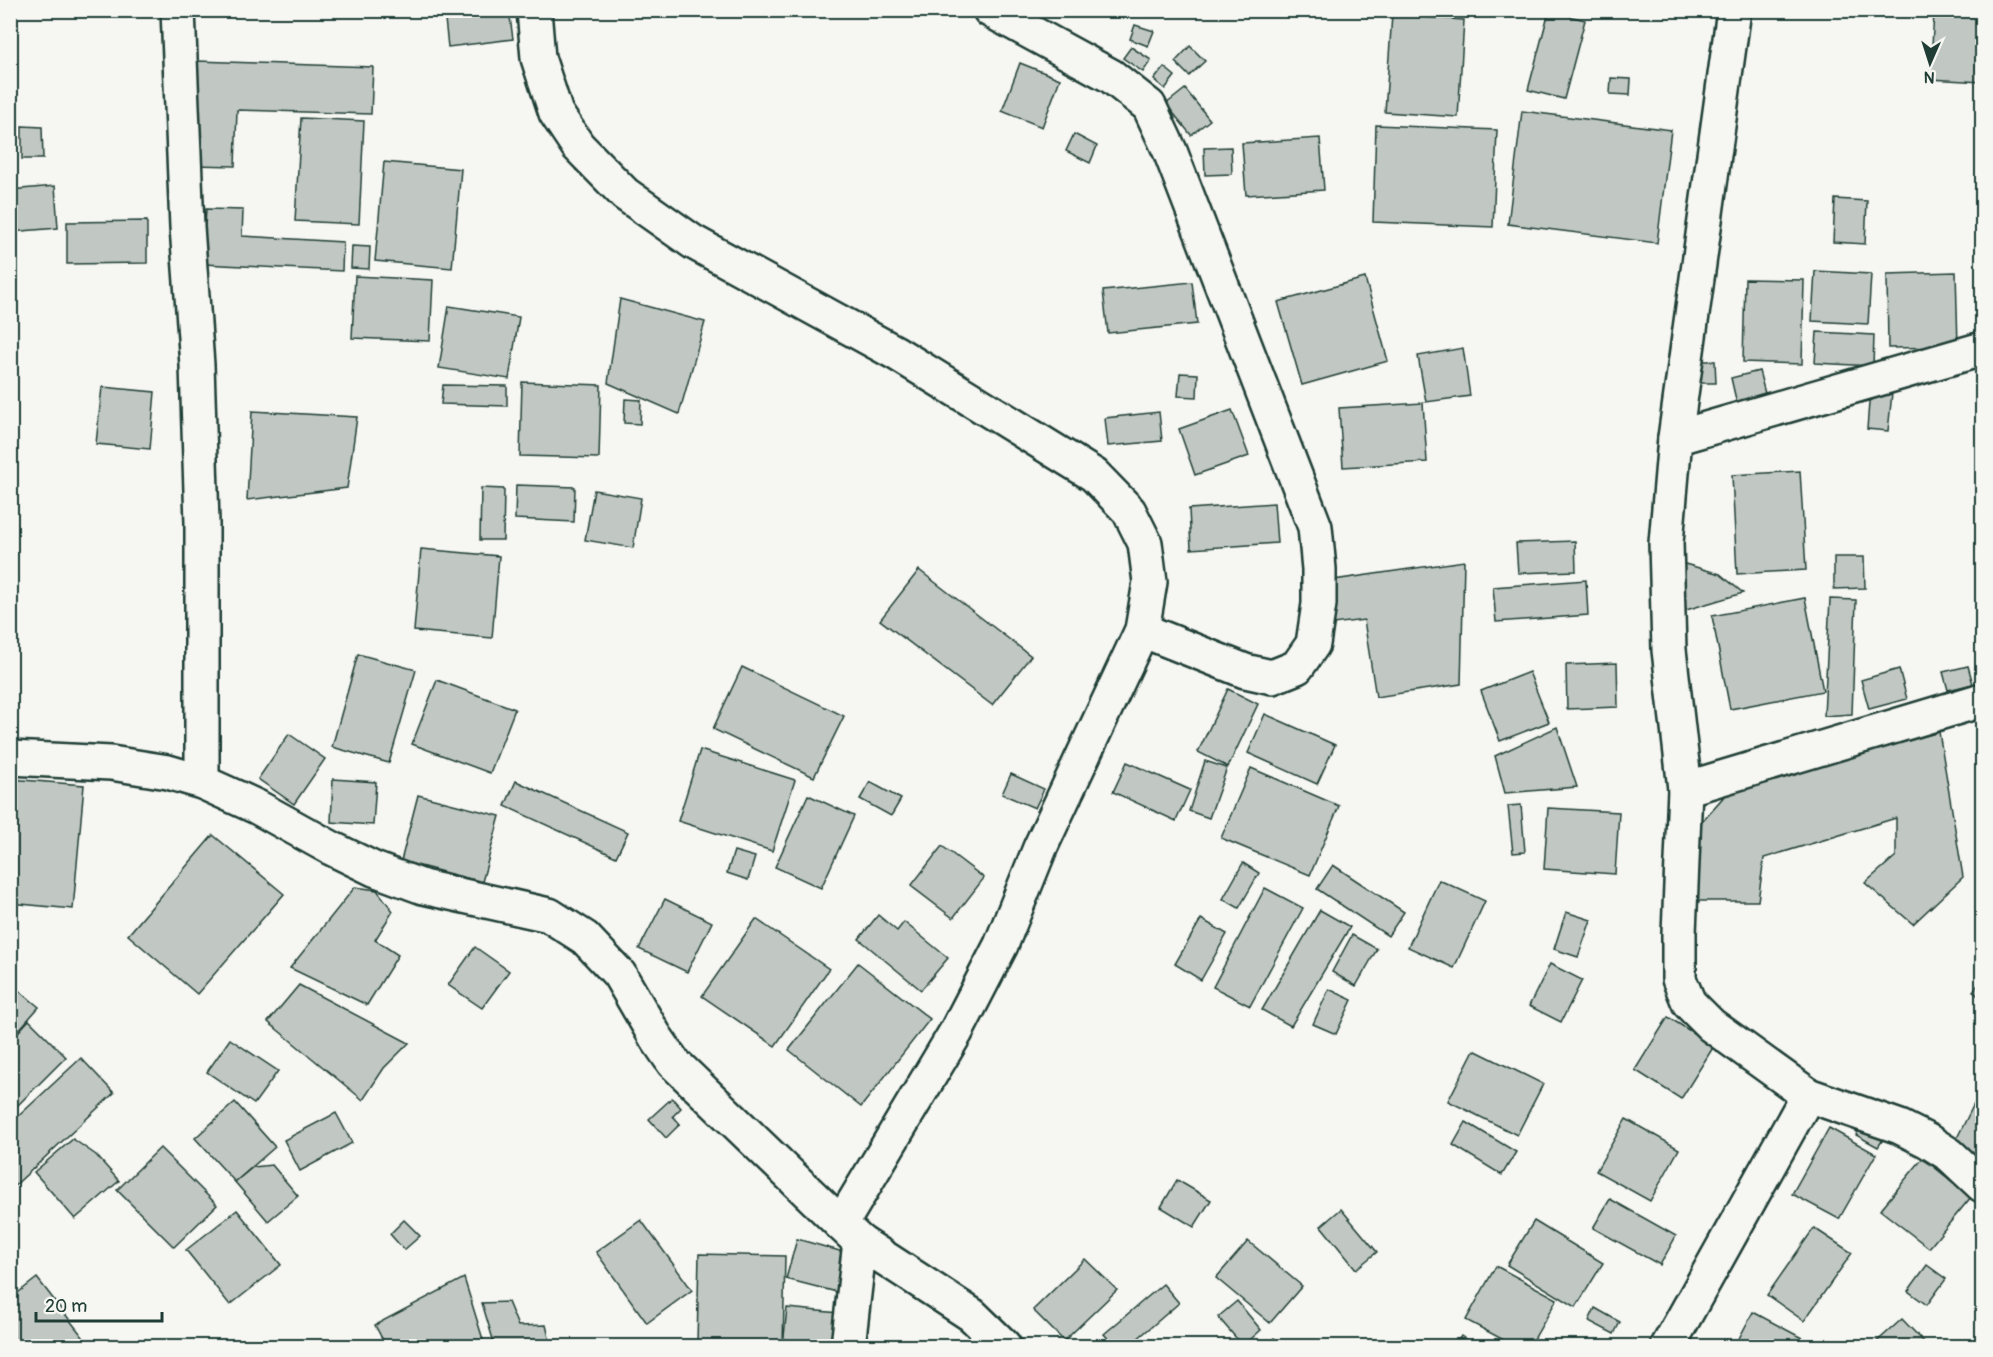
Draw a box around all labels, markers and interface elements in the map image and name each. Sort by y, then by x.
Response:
north arrow [1900,33,1960,93]
text: N [1923,67,1935,87]
scale bar [36,1285,162,1323]
text: 20 m [45,1295,87,1318]

